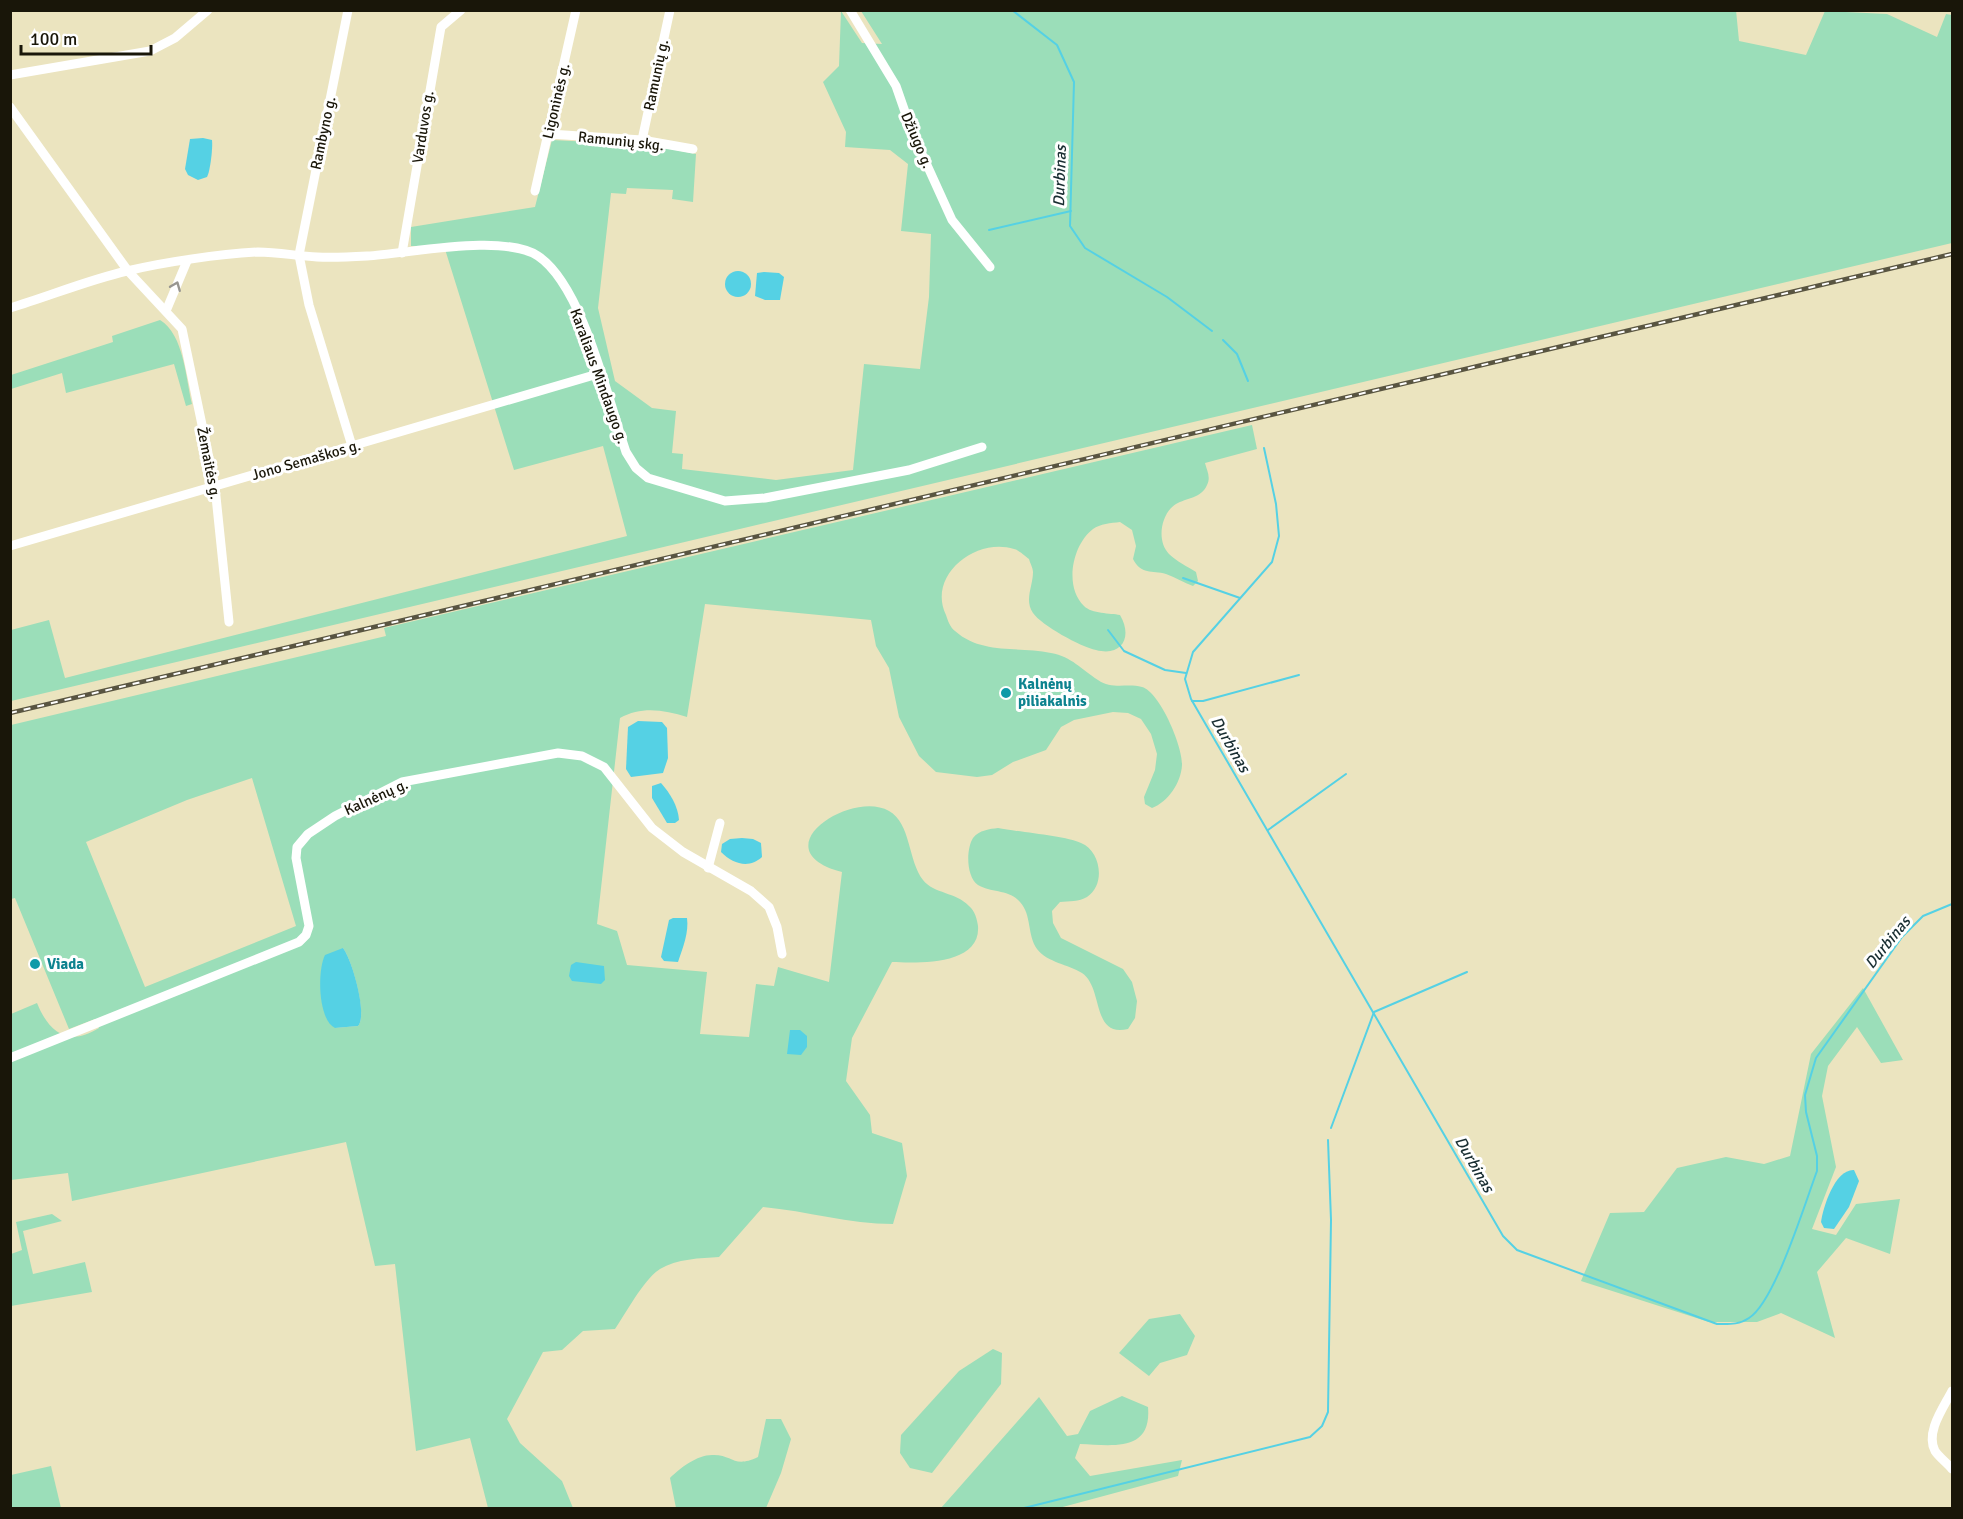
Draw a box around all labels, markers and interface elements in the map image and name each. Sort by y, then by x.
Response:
scale bar [21,18,152,56]
text: 100 m [30,28,77,50]
street label: Ramunių g. [640,38,672,112]
street label: Ligoninės g. [539,61,573,141]
street label: Varduvos g. [408,89,438,165]
street label: Rambyno g. [306,95,340,171]
street label: Džiugo g. [897,109,937,171]
street label: Ramunių skg. [577,128,665,154]
water label: Durbinas [1049,143,1071,207]
one-way arrow [169,281,181,292]
street label: Karaliaus Mindaugo g. [566,306,632,446]
street label: Žemaitės g. [193,425,225,501]
street label: Jono Semaškos g. [249,436,363,484]
place label: Kalnėnų piliakalnis [1018,675,1087,710]
marker: Kalnėnų piliakalnis [999,686,1013,700]
water label: Durbinas [1206,713,1255,778]
street label: Kalnėnų g. [341,775,411,819]
water label: Durbinas [1861,911,1916,973]
place label: Viada [47,955,84,973]
marker: Viada [28,957,42,971]
water label: Durbinas [1450,1133,1499,1198]

